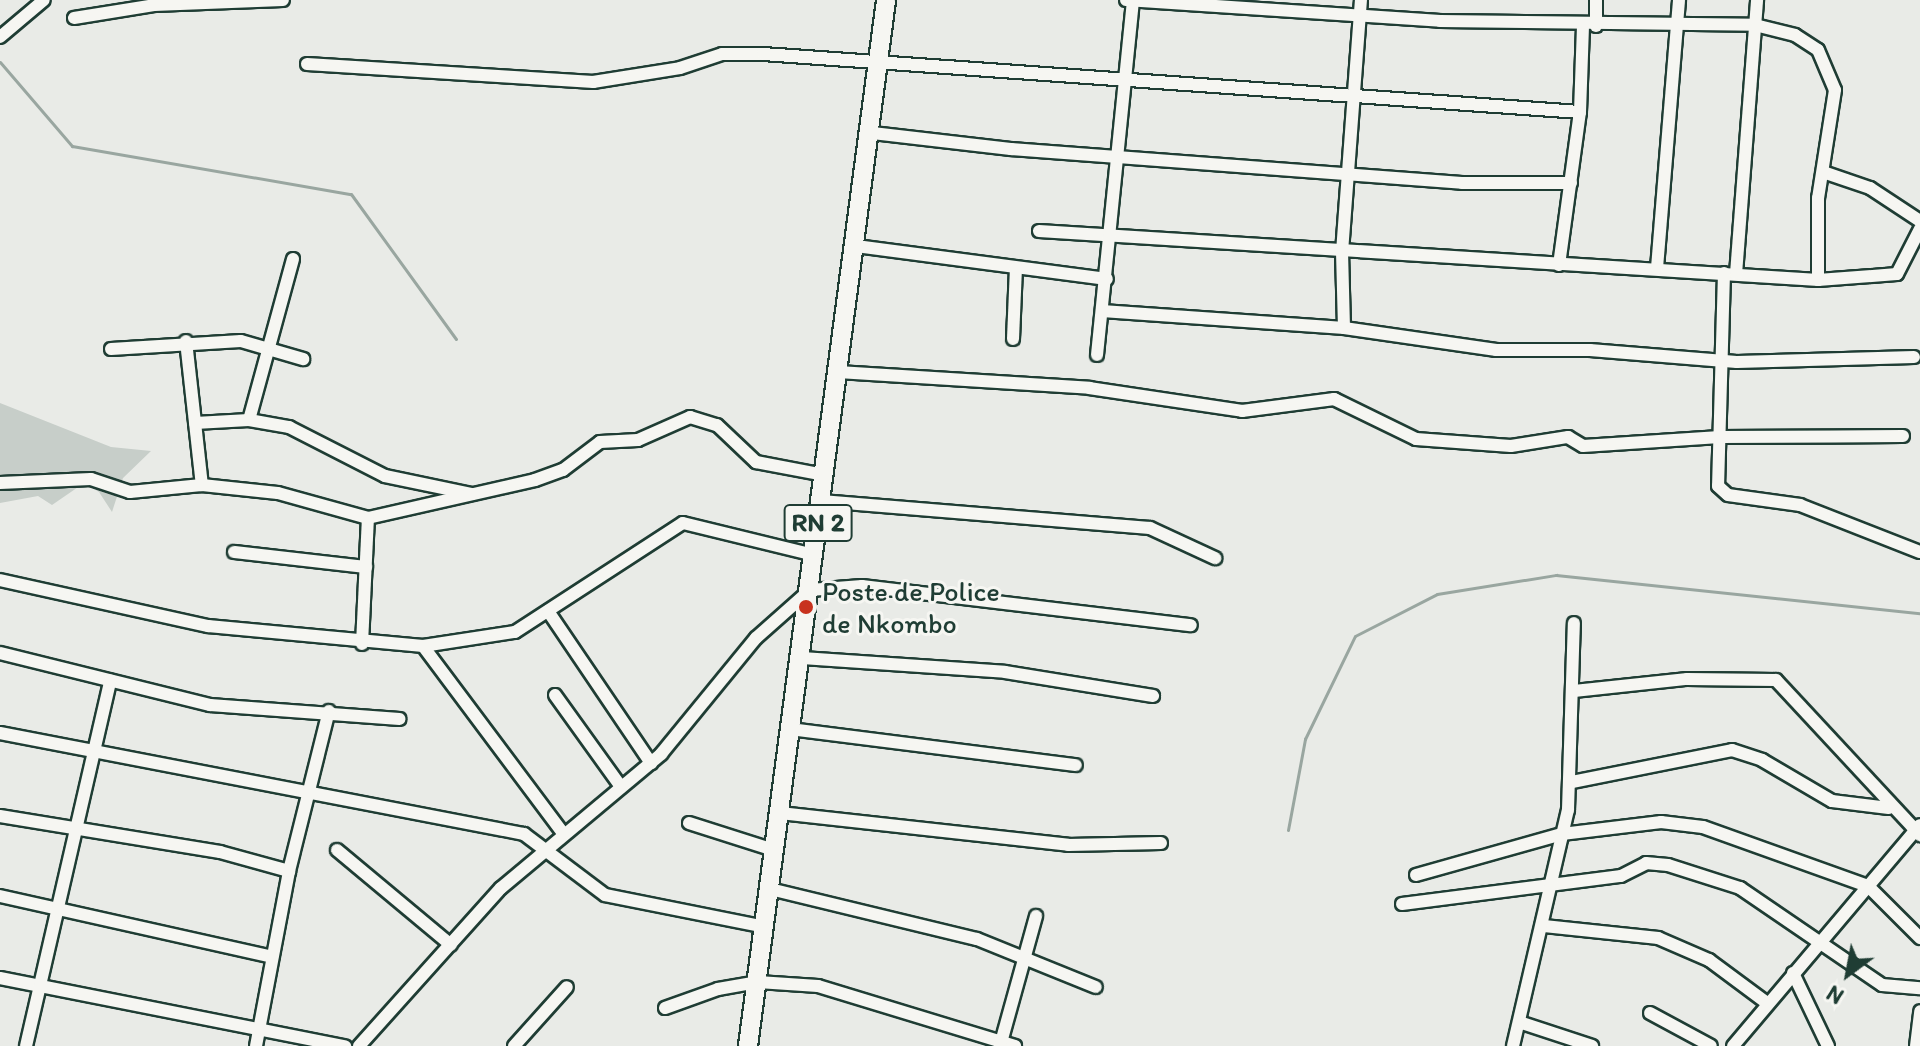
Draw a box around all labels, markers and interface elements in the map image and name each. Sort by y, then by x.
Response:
road number: RN 2 [782,501,854,545]
place label: Poste de Police de Nkombo [822,574,1000,640]
marker: Poste de Police de Nkombo [797,598,815,616]
north arrow [1808,934,1888,1014]
text: N [1822,979,1848,1010]

